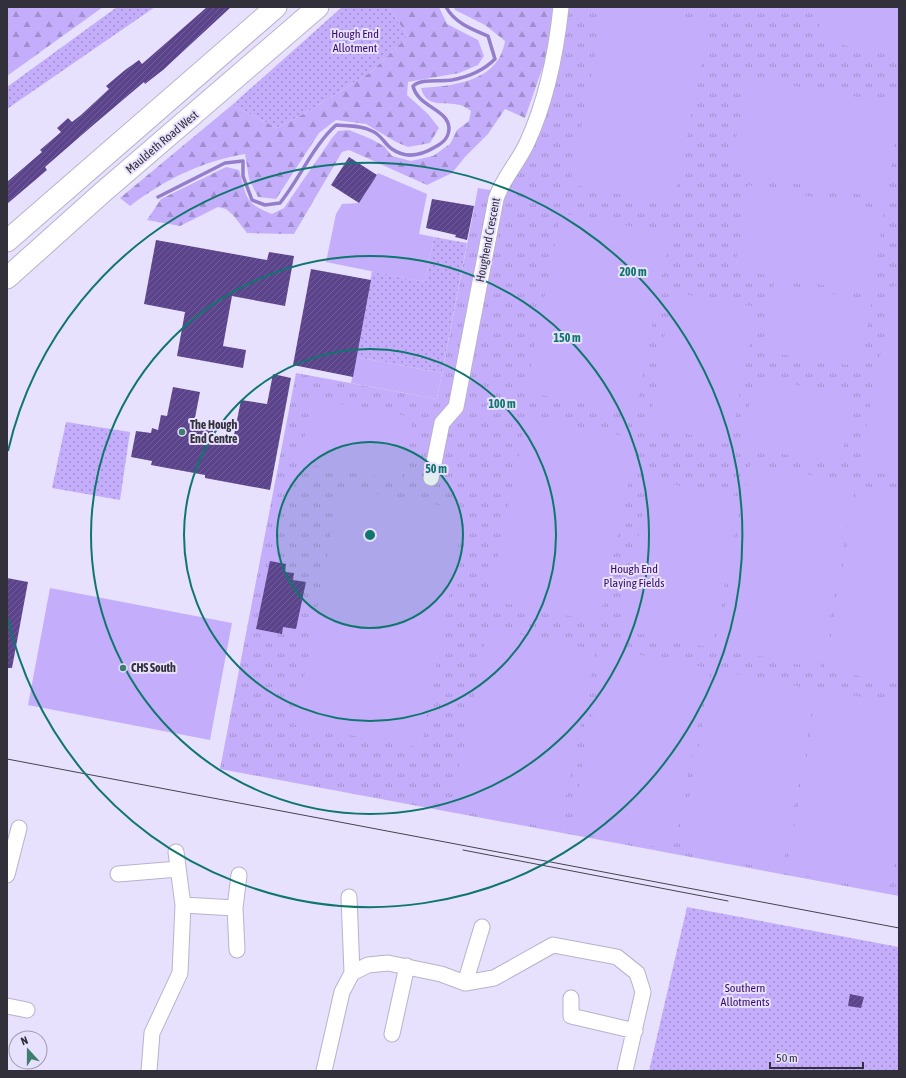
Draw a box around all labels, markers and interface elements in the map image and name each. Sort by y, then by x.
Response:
park label: Hough End Allotment [331,27,379,55]
street label: Mauldeth Road West [123,107,202,176]
street label: Houghend Crescent [473,196,503,283]
text: 200 m [619,265,647,279]
text: 150 m [553,331,581,345]
text: 100 m [488,397,516,411]
place label: The Hough End Centre [190,418,238,446]
marker: The Hough End Centre [177,427,187,437]
text: 50 m [425,462,447,476]
centre of rings [363,528,377,542]
park label: Hough End Playing Fields [604,562,665,590]
place label: CHS South [131,661,176,675]
marker: CHS South [118,663,128,673]
park label: Southern Allotments [721,981,769,1009]
north arrow [8,1030,48,1070]
text: N [19,1034,30,1047]
scale bar [770,1044,863,1070]
text: 50 m [776,1051,798,1065]

